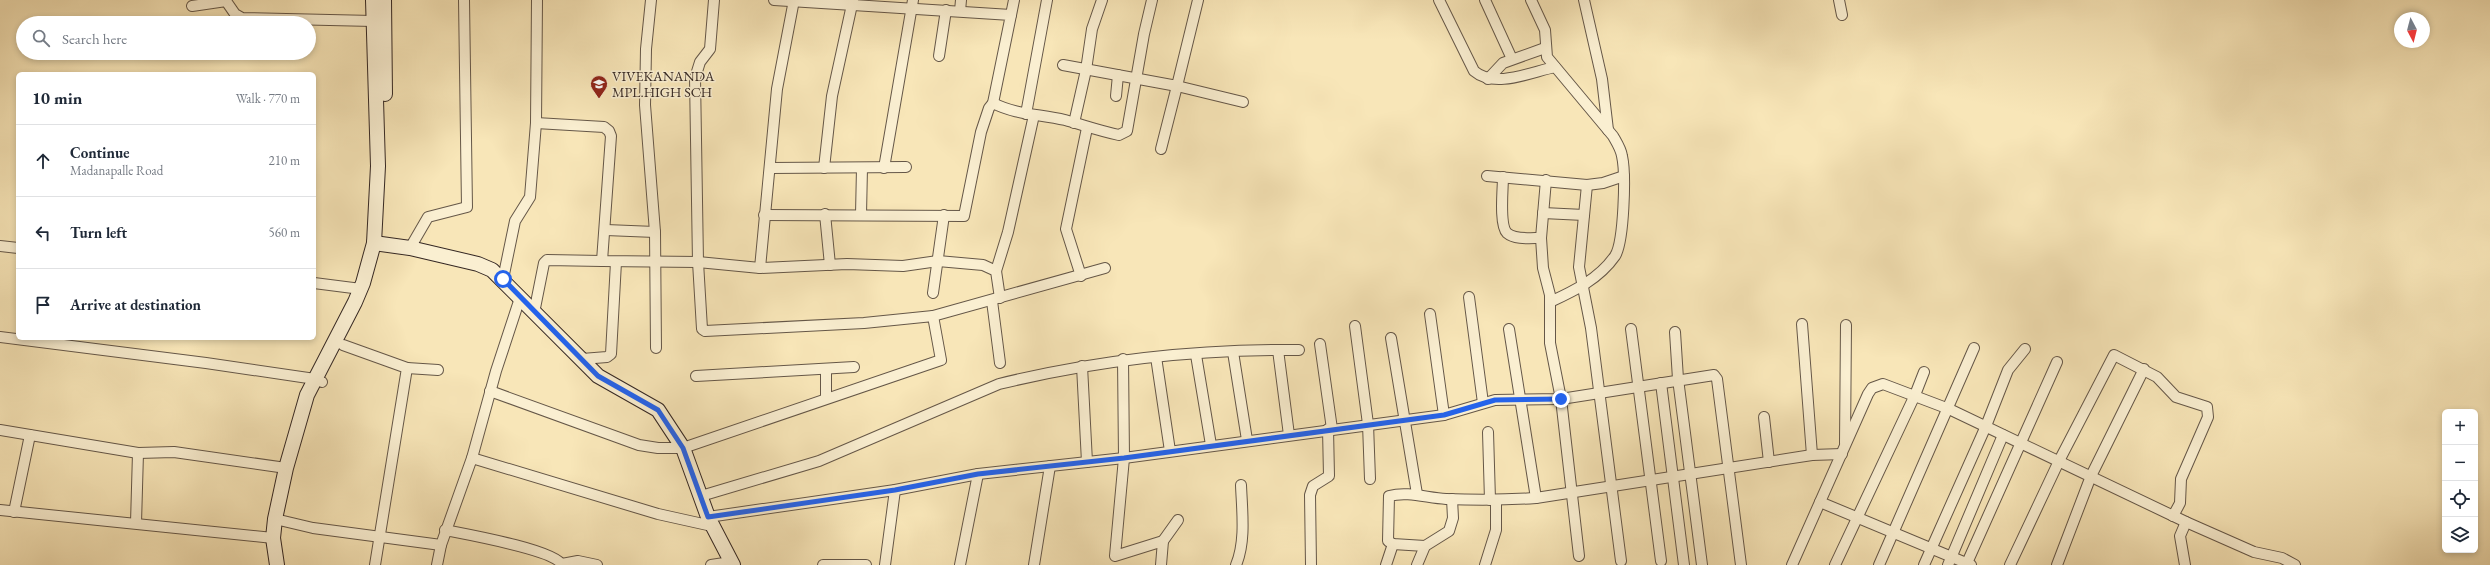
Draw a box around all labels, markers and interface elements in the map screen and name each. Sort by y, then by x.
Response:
north arrow [2394,12,2430,48]
search box [16,16,316,60]
icon: search [30,27,52,49]
text: Search here [62,29,127,48]
place label: VIVEKANANDA MPL.HIGH SCH [612,67,715,101]
school or university icon: VIVEKANANDA MPL.HIGH SCH [589,74,609,99]
text: 10 min [32,87,82,109]
text: Walk · 770 m [236,90,300,107]
text: Continue [70,143,130,162]
icon: ahead [32,150,54,172]
text: 210 m [269,152,300,169]
text: Madanapalle Road [70,162,163,179]
icon: left [32,222,54,244]
text: Turn left [70,223,127,242]
text: 560 m [269,224,300,241]
route start [494,270,512,288]
icon: arrive [32,294,54,316]
text: Arrive at destination [70,295,201,314]
route end [1552,390,1570,408]
map controls [2442,409,2478,553]
button: + [2442,409,2478,445]
button: − [2442,445,2478,481]
button: locate [2442,481,2478,517]
button: layers [2442,517,2478,553]

